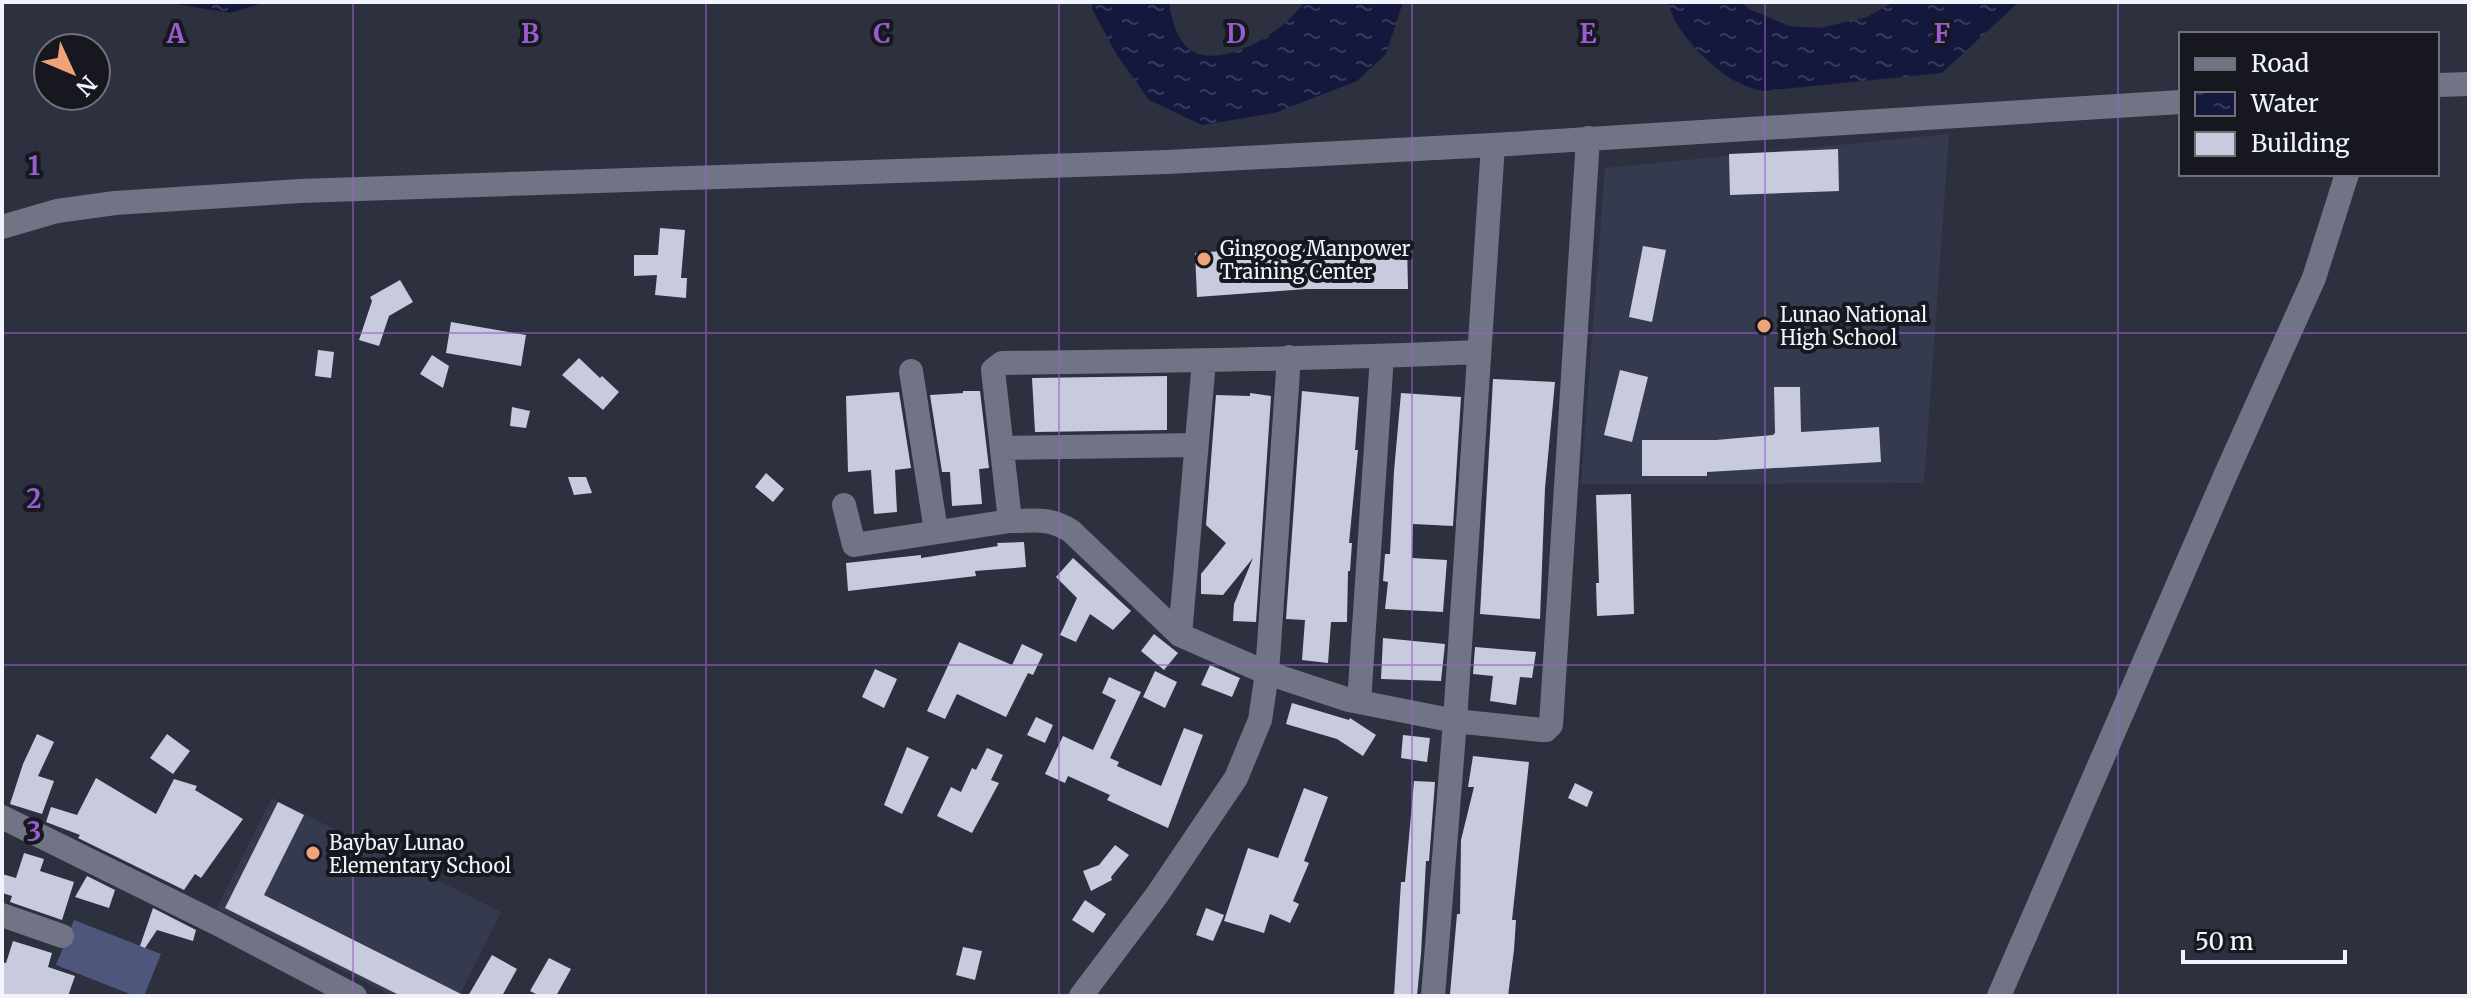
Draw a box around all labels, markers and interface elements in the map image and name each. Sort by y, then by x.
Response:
text: A [166,17,186,50]
text: B [521,17,539,50]
text: C [873,17,891,50]
text: D [1226,17,1246,50]
text: E [1580,17,1597,50]
text: F [1934,17,1950,50]
north arrow [32,32,112,112]
legend [2179,32,2439,176]
text: Road [2251,48,2309,79]
text: N [70,70,102,102]
text: Water [2250,88,2319,119]
text: Building [2251,128,2350,159]
text: 1 [28,149,40,182]
place label: Gingoog Manpower Training Center [1220,236,1411,284]
marker: Gingoog Manpower Training Center [1195,250,1213,268]
place label: Lunao National High School [1780,302,1927,350]
marker: Lunao National High School [1755,317,1773,335]
text: 2 [26,482,42,515]
text: 3 [27,815,41,848]
place label: Baybay Lunao Elementary School [329,830,511,878]
marker: Baybay Lunao Elementary School [304,844,322,862]
scale bar [2183,914,2345,964]
text: 50 m [2195,926,2254,957]

